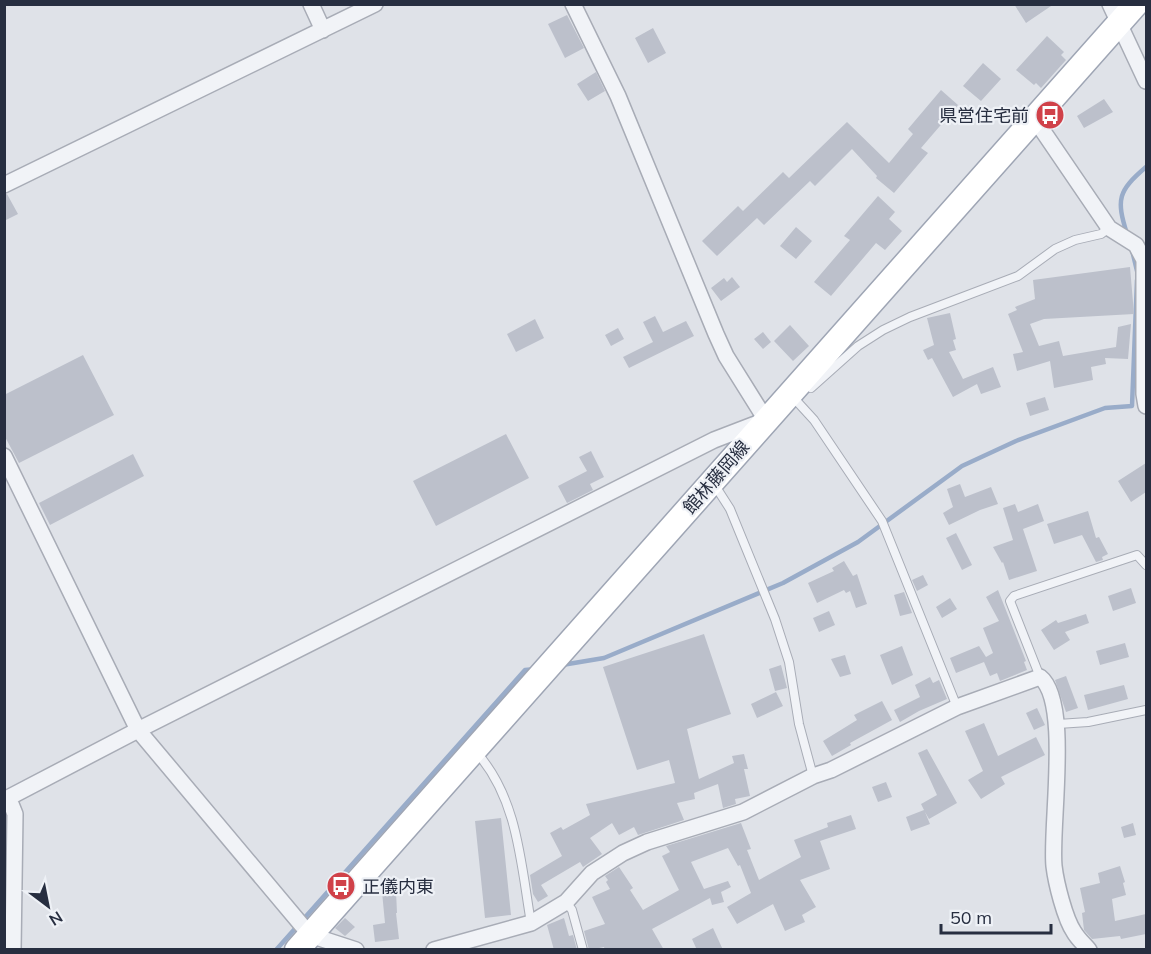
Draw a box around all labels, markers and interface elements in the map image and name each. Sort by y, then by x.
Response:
bus stop icon: 県営住宅前 [1034,99,1066,131]
place label: 県営住宅前 [939,104,1029,127]
street label: 館林藤岡線 [678,435,754,519]
bus stop icon: 正儀内東 [325,870,357,902]
place label: 正儀内東 [362,875,434,898]
north arrow [18,876,78,936]
scale bar [941,897,1050,935]
text: 50 m [950,906,992,929]
text: N [46,907,66,930]

